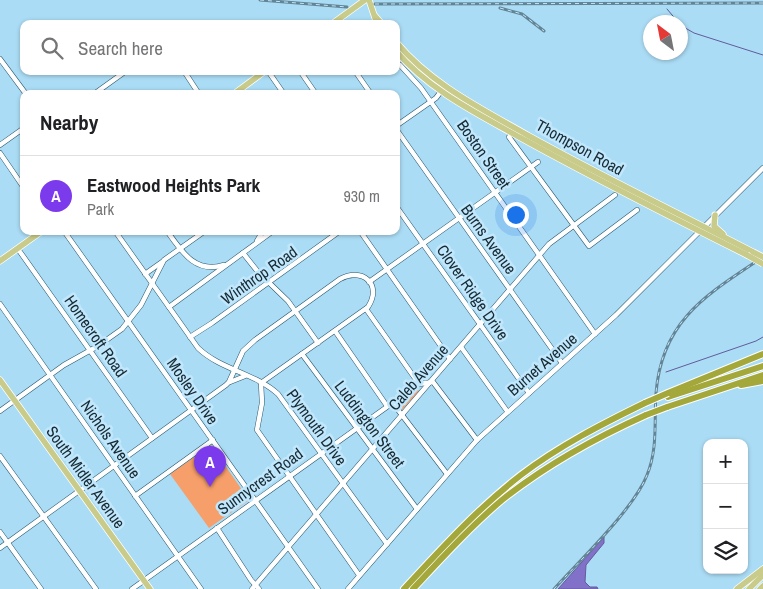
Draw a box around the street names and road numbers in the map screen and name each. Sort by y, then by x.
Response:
street label: Thompson Road [532,114,628,180]
street label: Boston Street [452,115,516,193]
street label: Burns Avenue [456,200,522,278]
street label: Clover Ridge Drive [432,240,514,344]
street label: Winthrop Road [217,241,301,309]
street label: Homecroft Road [60,291,132,381]
street label: Burnet Avenue [502,328,582,400]
street label: Caleb Avenue [383,339,453,415]
street label: Mosley Drive [162,353,224,429]
street label: Luddington Street [330,376,410,473]
street label: Plymouth Drive [282,384,352,470]
street label: Nichols Avenue [76,395,146,483]
street label: South Midler Avenue [41,421,131,533]
street label: Sunnycrest Road [213,443,307,519]

